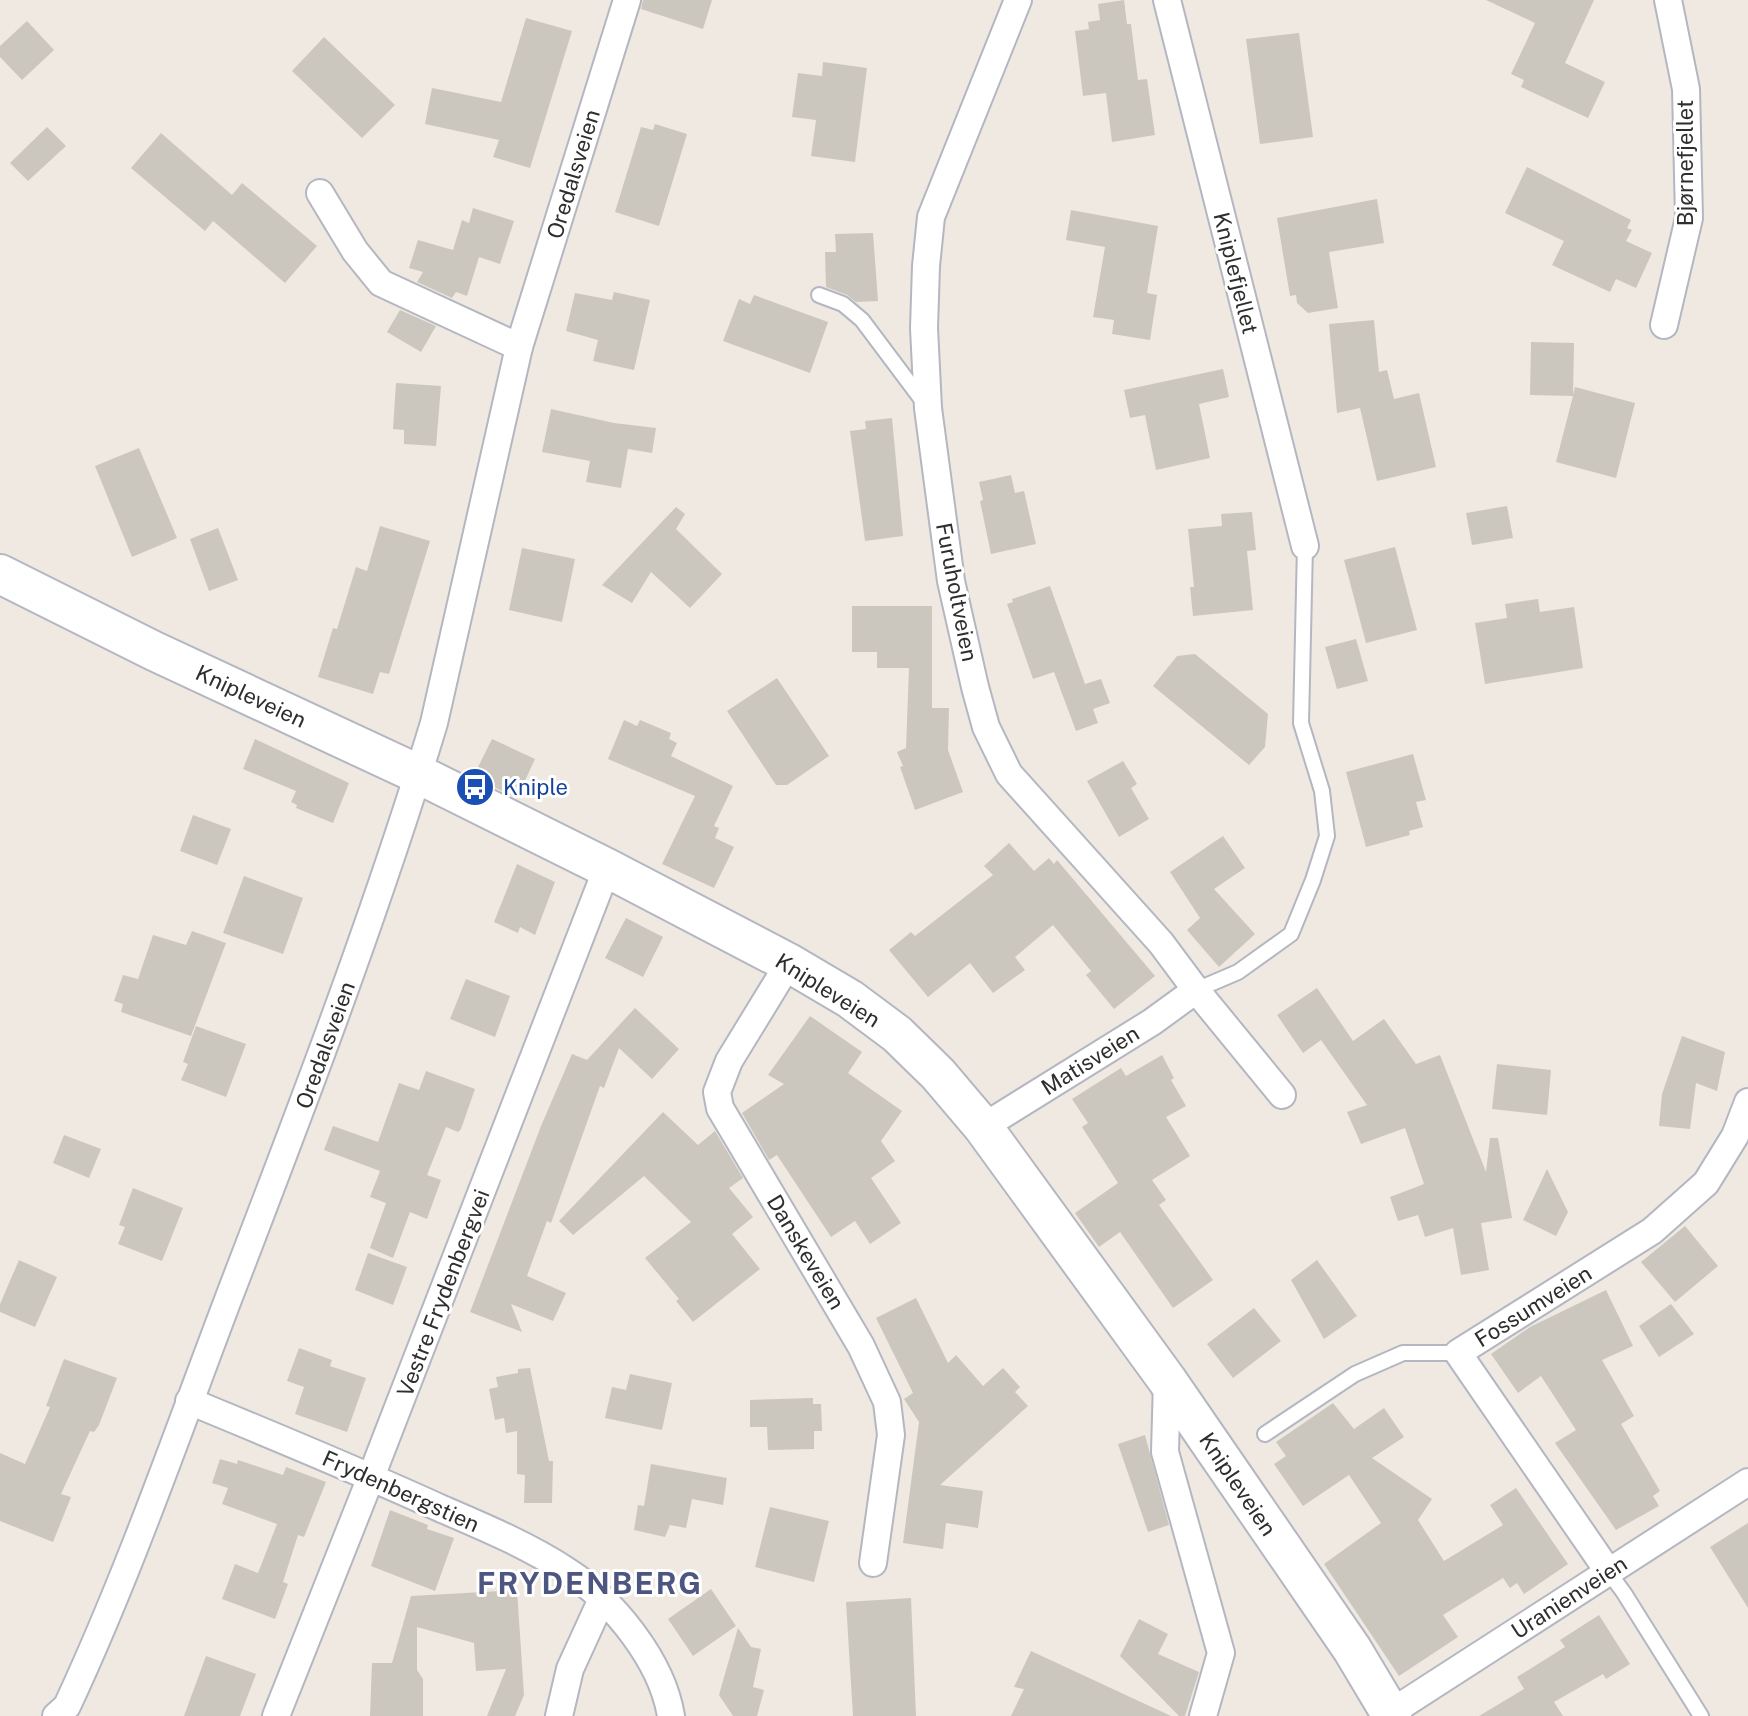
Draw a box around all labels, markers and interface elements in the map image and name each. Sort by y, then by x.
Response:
street label: Bjørnefjellet [1672,100,1698,226]
street label: Oredalsveien [541,106,605,242]
street label: Kniplefjellet [1208,209,1264,337]
street label: Furuholtveien [931,520,983,664]
street label: Knipleveien [192,659,310,733]
bus stop icon: Kniple [454,766,496,808]
place label: Kniple [503,774,568,800]
street label: Knipleveien [771,948,885,1032]
street label: Oredalsveien [290,978,360,1112]
street label: Matisveien [1036,1020,1144,1100]
street label: Vestre Frydenbergvei [391,1186,495,1400]
street label: Danskeveien [762,1190,850,1314]
street label: Fossumveien [1470,1260,1596,1352]
street label: Knipleveien [1194,1428,1282,1540]
street label: Frydenbergstien [319,1445,483,1537]
street label: Uranienveien [1506,1550,1632,1644]
district label: FRYDENBERG [477,1565,703,1601]

